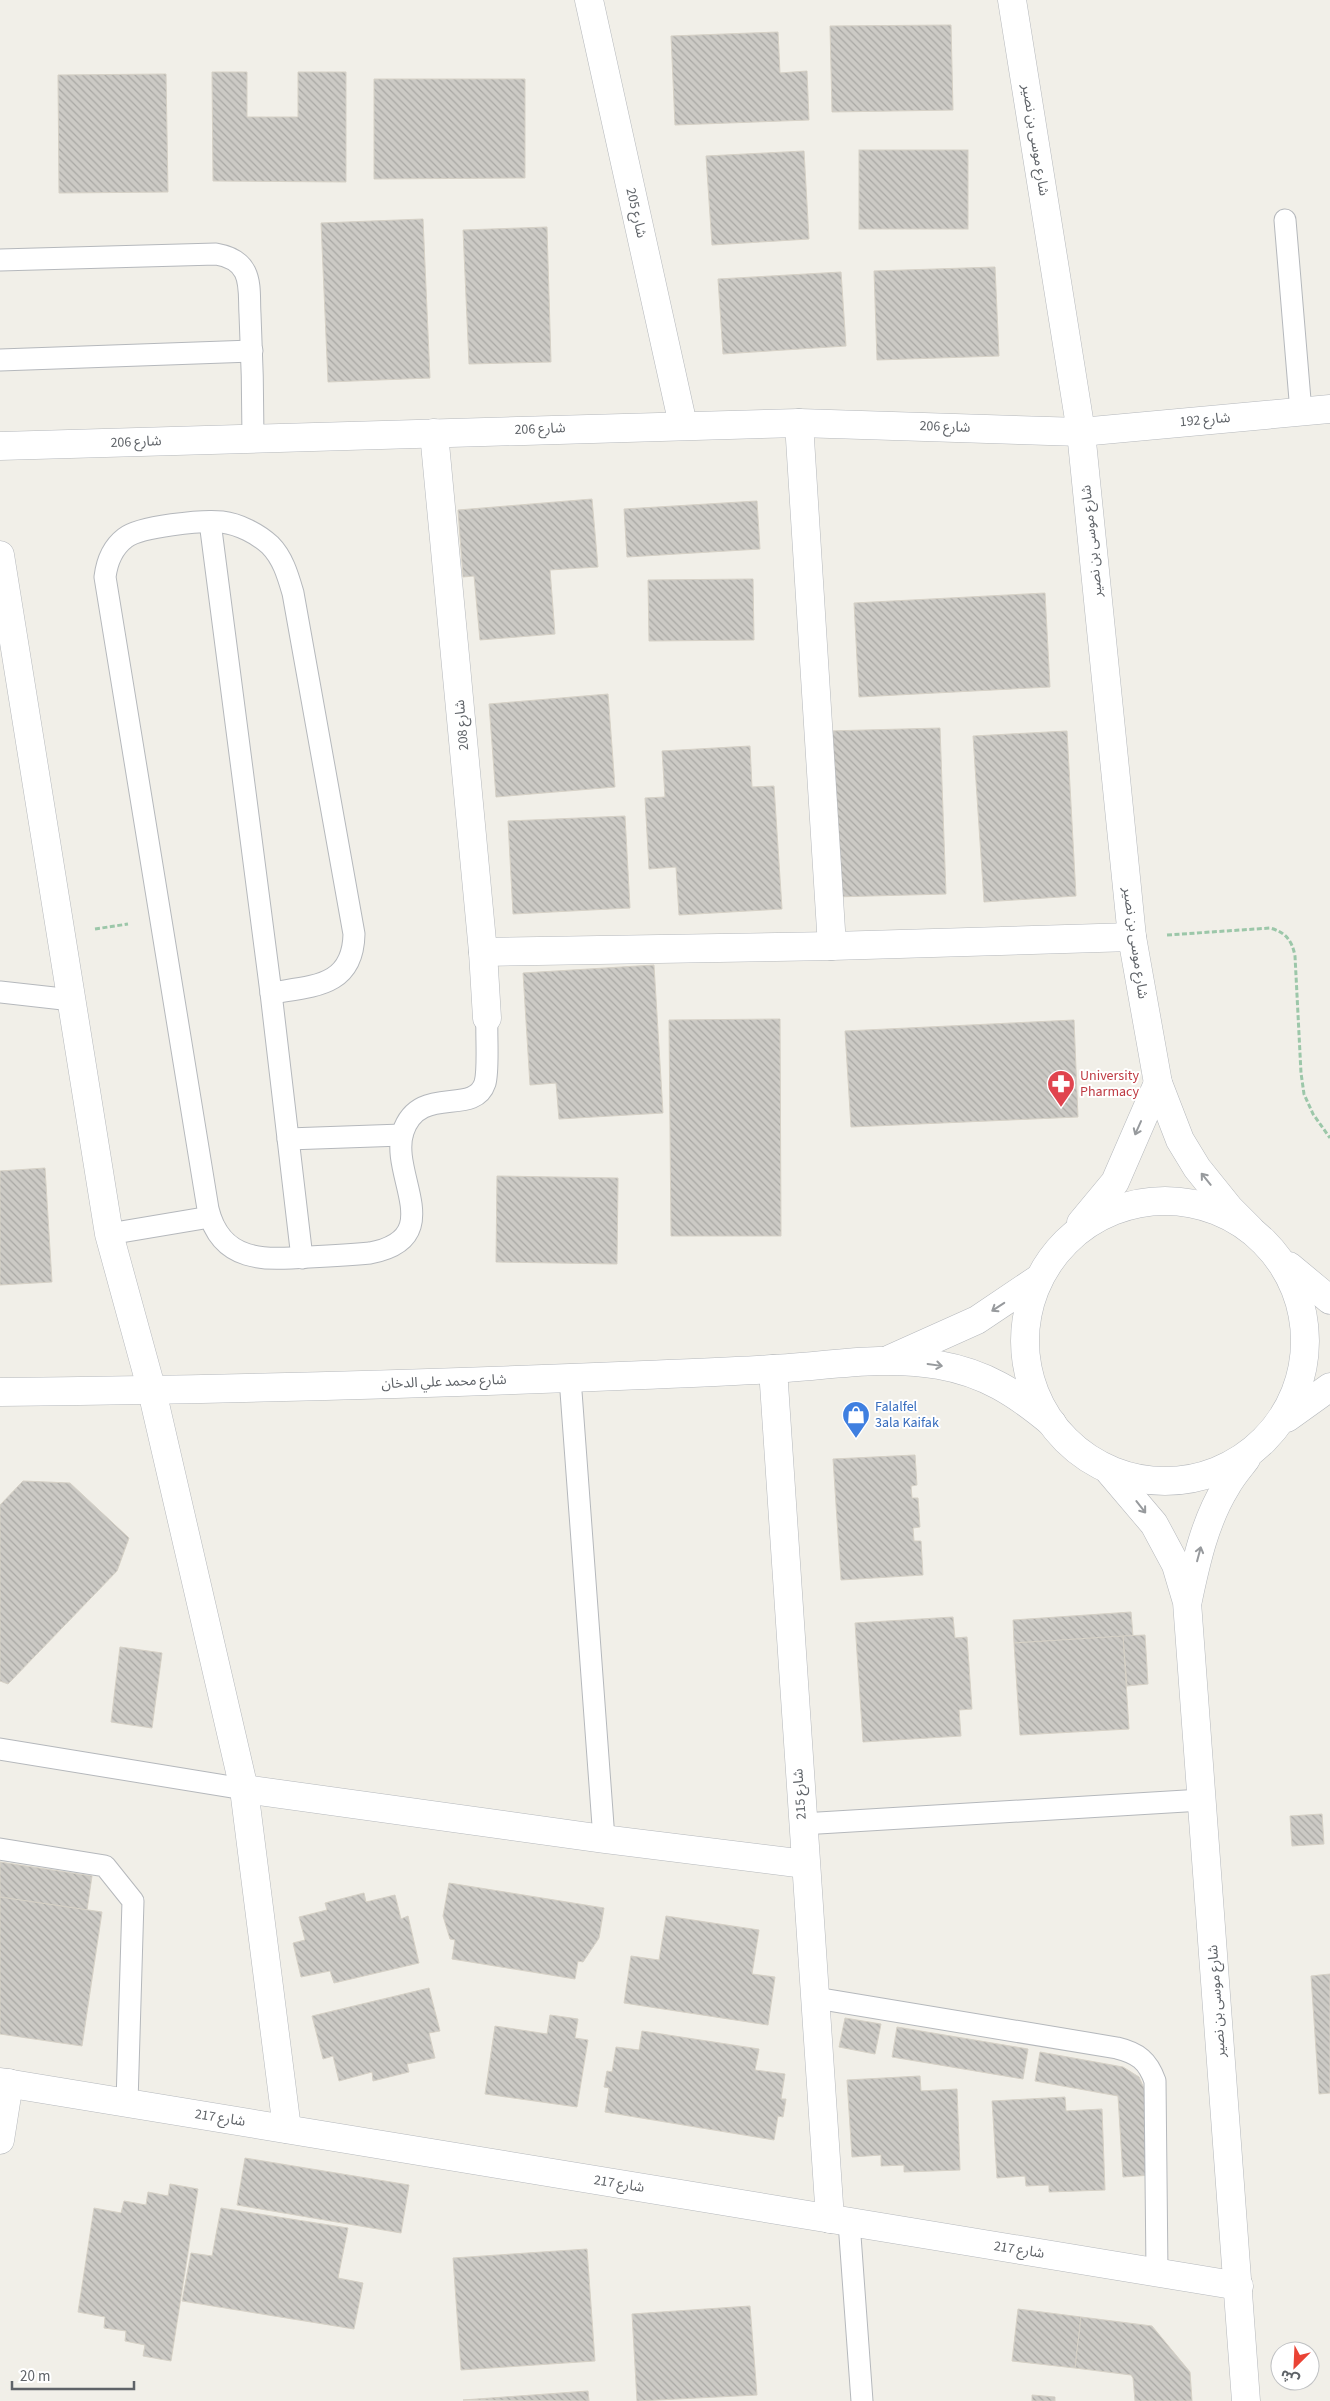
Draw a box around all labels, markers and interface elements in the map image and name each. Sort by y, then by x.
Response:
street label: شارع موسى بن نصير [1016,82,1054,197]
street label: شارع 205 [621,186,651,240]
street label: شارع 192 [1179,408,1231,432]
street label: شارع 206 [919,416,971,438]
street label: شارع 206 [514,418,566,440]
street label: شارع 206 [110,431,162,453]
street label: شارع موسى بن نصير [1076,484,1108,599]
street label: شارع 208 [450,699,474,751]
street label: شارع موسى بن نصير [1117,885,1153,1000]
place label: University Pharmacy [1080,1066,1140,1102]
pharmacy icon: University Pharmacy [1046,1069,1076,1108]
one-way arrow [1133,1120,1143,1135]
one-way arrow [1201,1173,1212,1186]
one-way arrow [991,1301,1005,1312]
one-way arrow [927,1360,943,1370]
street label: شارع محمد علي الدخان [381,1370,507,1394]
place label: Falalfel 3ala Kaifak [875,1397,939,1433]
shop icon: Falalfel 3ala Kaifak [841,1400,871,1439]
one-way arrow [1135,1500,1146,1513]
one-way arrow [1195,1547,1204,1563]
street label: شارع 215 [788,1768,812,1820]
street label: شارع موسى بن نصير [1203,1944,1231,2059]
street label: شارع 217 [193,2104,247,2132]
street label: شارع 217 [592,2170,646,2198]
street label: شارع 217 [992,2236,1046,2264]
north arrow [1270,2341,1320,2391]
scale bar [12,2358,135,2390]
text: ش [1277,2364,1303,2390]
text: 20 m [20,2366,50,2387]

